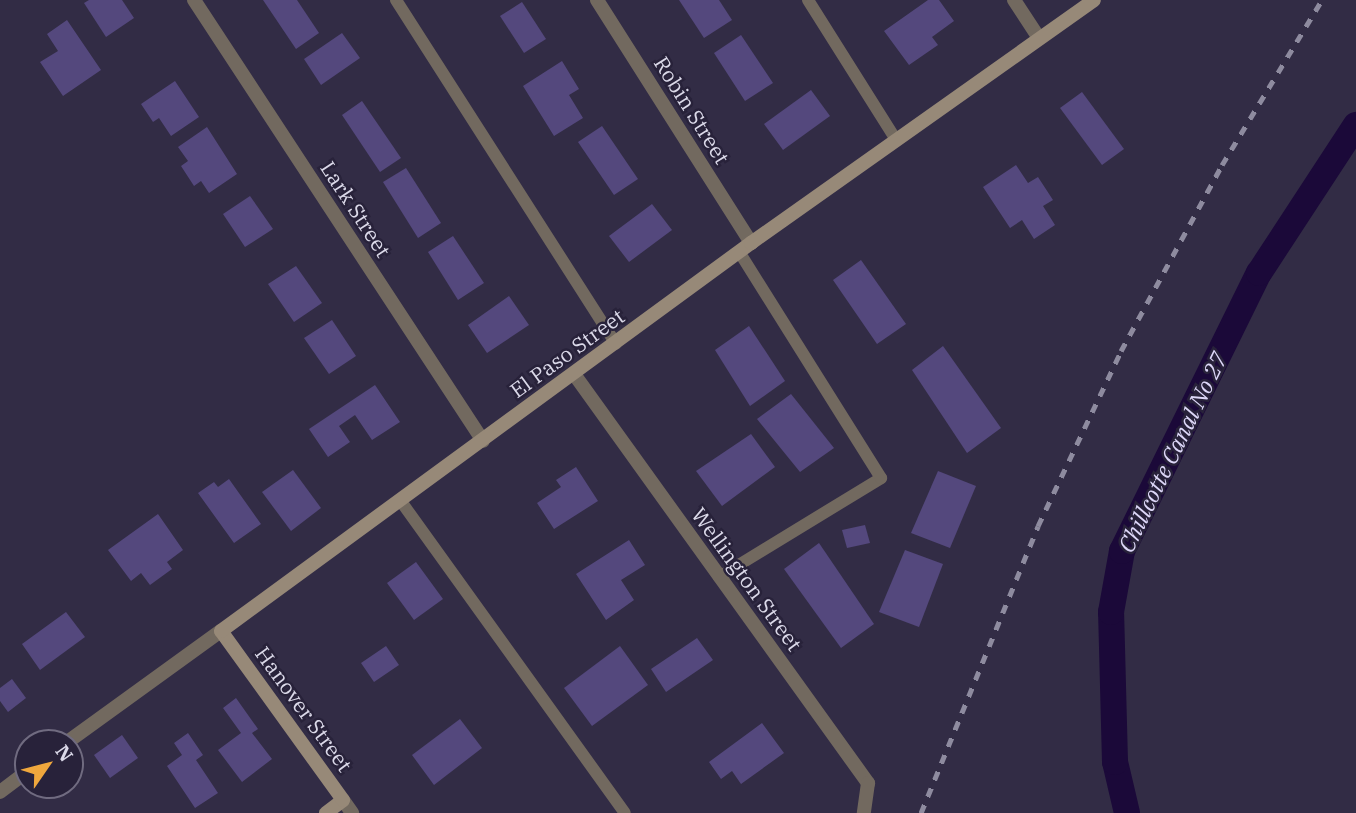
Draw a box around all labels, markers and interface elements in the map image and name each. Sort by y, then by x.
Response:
street label: Robin Street [649,52,735,168]
street label: Lark Street [316,156,396,262]
street label: El Paso Street [505,303,629,403]
water label: Chillcotte Canal No 27 [1112,348,1232,556]
street label: Wellington Street [686,502,808,656]
street label: Hanover Street [250,642,358,776]
north arrow [14,729,84,799]
text: N [50,740,79,766]

